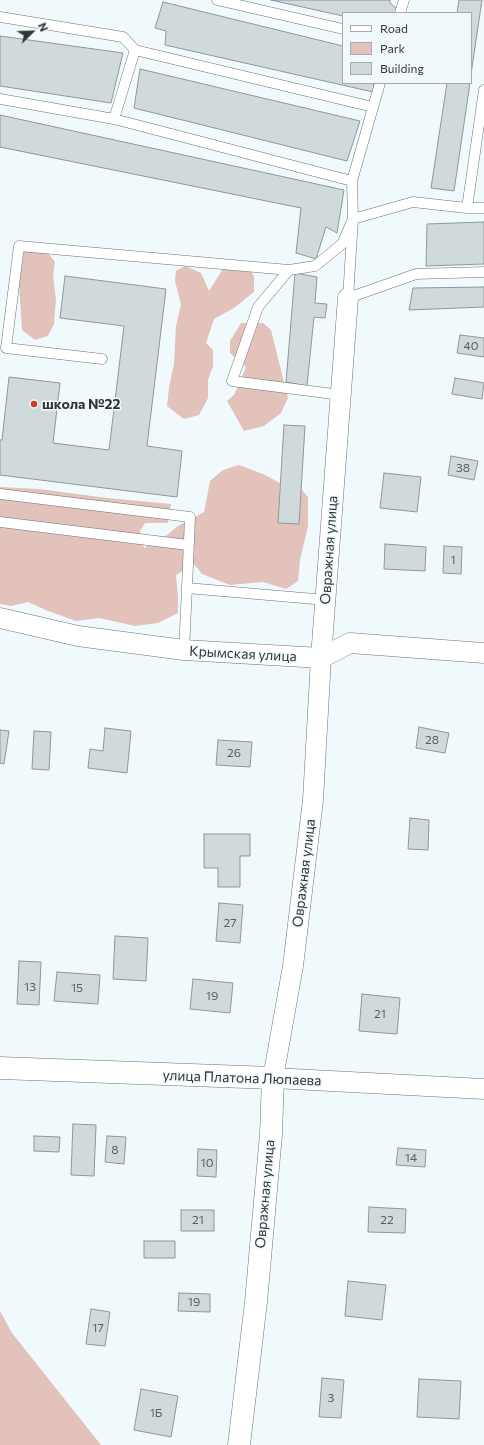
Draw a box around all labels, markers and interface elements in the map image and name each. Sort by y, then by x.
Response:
north arrow [12,12,52,52]
legend [342,12,472,84]
text: N [36,21,51,33]
text: Road [380,21,408,35]
text: Park [380,41,405,55]
text: Building [380,61,424,75]
house number: 40 [463,339,479,353]
place label: школа №22 [42,396,121,412]
marker: школа №22 [29,399,39,409]
house number: 38 [456,461,470,475]
street label: Овражная улица [317,495,341,605]
house number: 1 [450,553,456,567]
street label: Крымская улица [189,643,297,665]
house number: 28 [425,733,439,747]
house number: 26 [227,746,241,760]
street label: Овражная улица [289,818,319,928]
house number: 27 [224,916,236,930]
house number: 13 [24,980,36,994]
house number: 15 [71,981,83,995]
house number: 19 [206,989,218,1003]
house number: 21 [374,1007,386,1021]
street label: улица Платона Люпаева [162,1067,322,1089]
street label: Овражная улица [252,1139,278,1249]
house number: 8 [111,1143,119,1157]
house number: 14 [405,1151,417,1165]
house number: 10 [201,1156,213,1170]
house number: 21 [192,1213,204,1227]
house number: 22 [380,1213,394,1227]
house number: 19 [188,1295,200,1309]
house number: 17 [92,1321,104,1335]
house number: 3 [328,1391,334,1405]
house number: 1Б [150,1406,162,1420]

